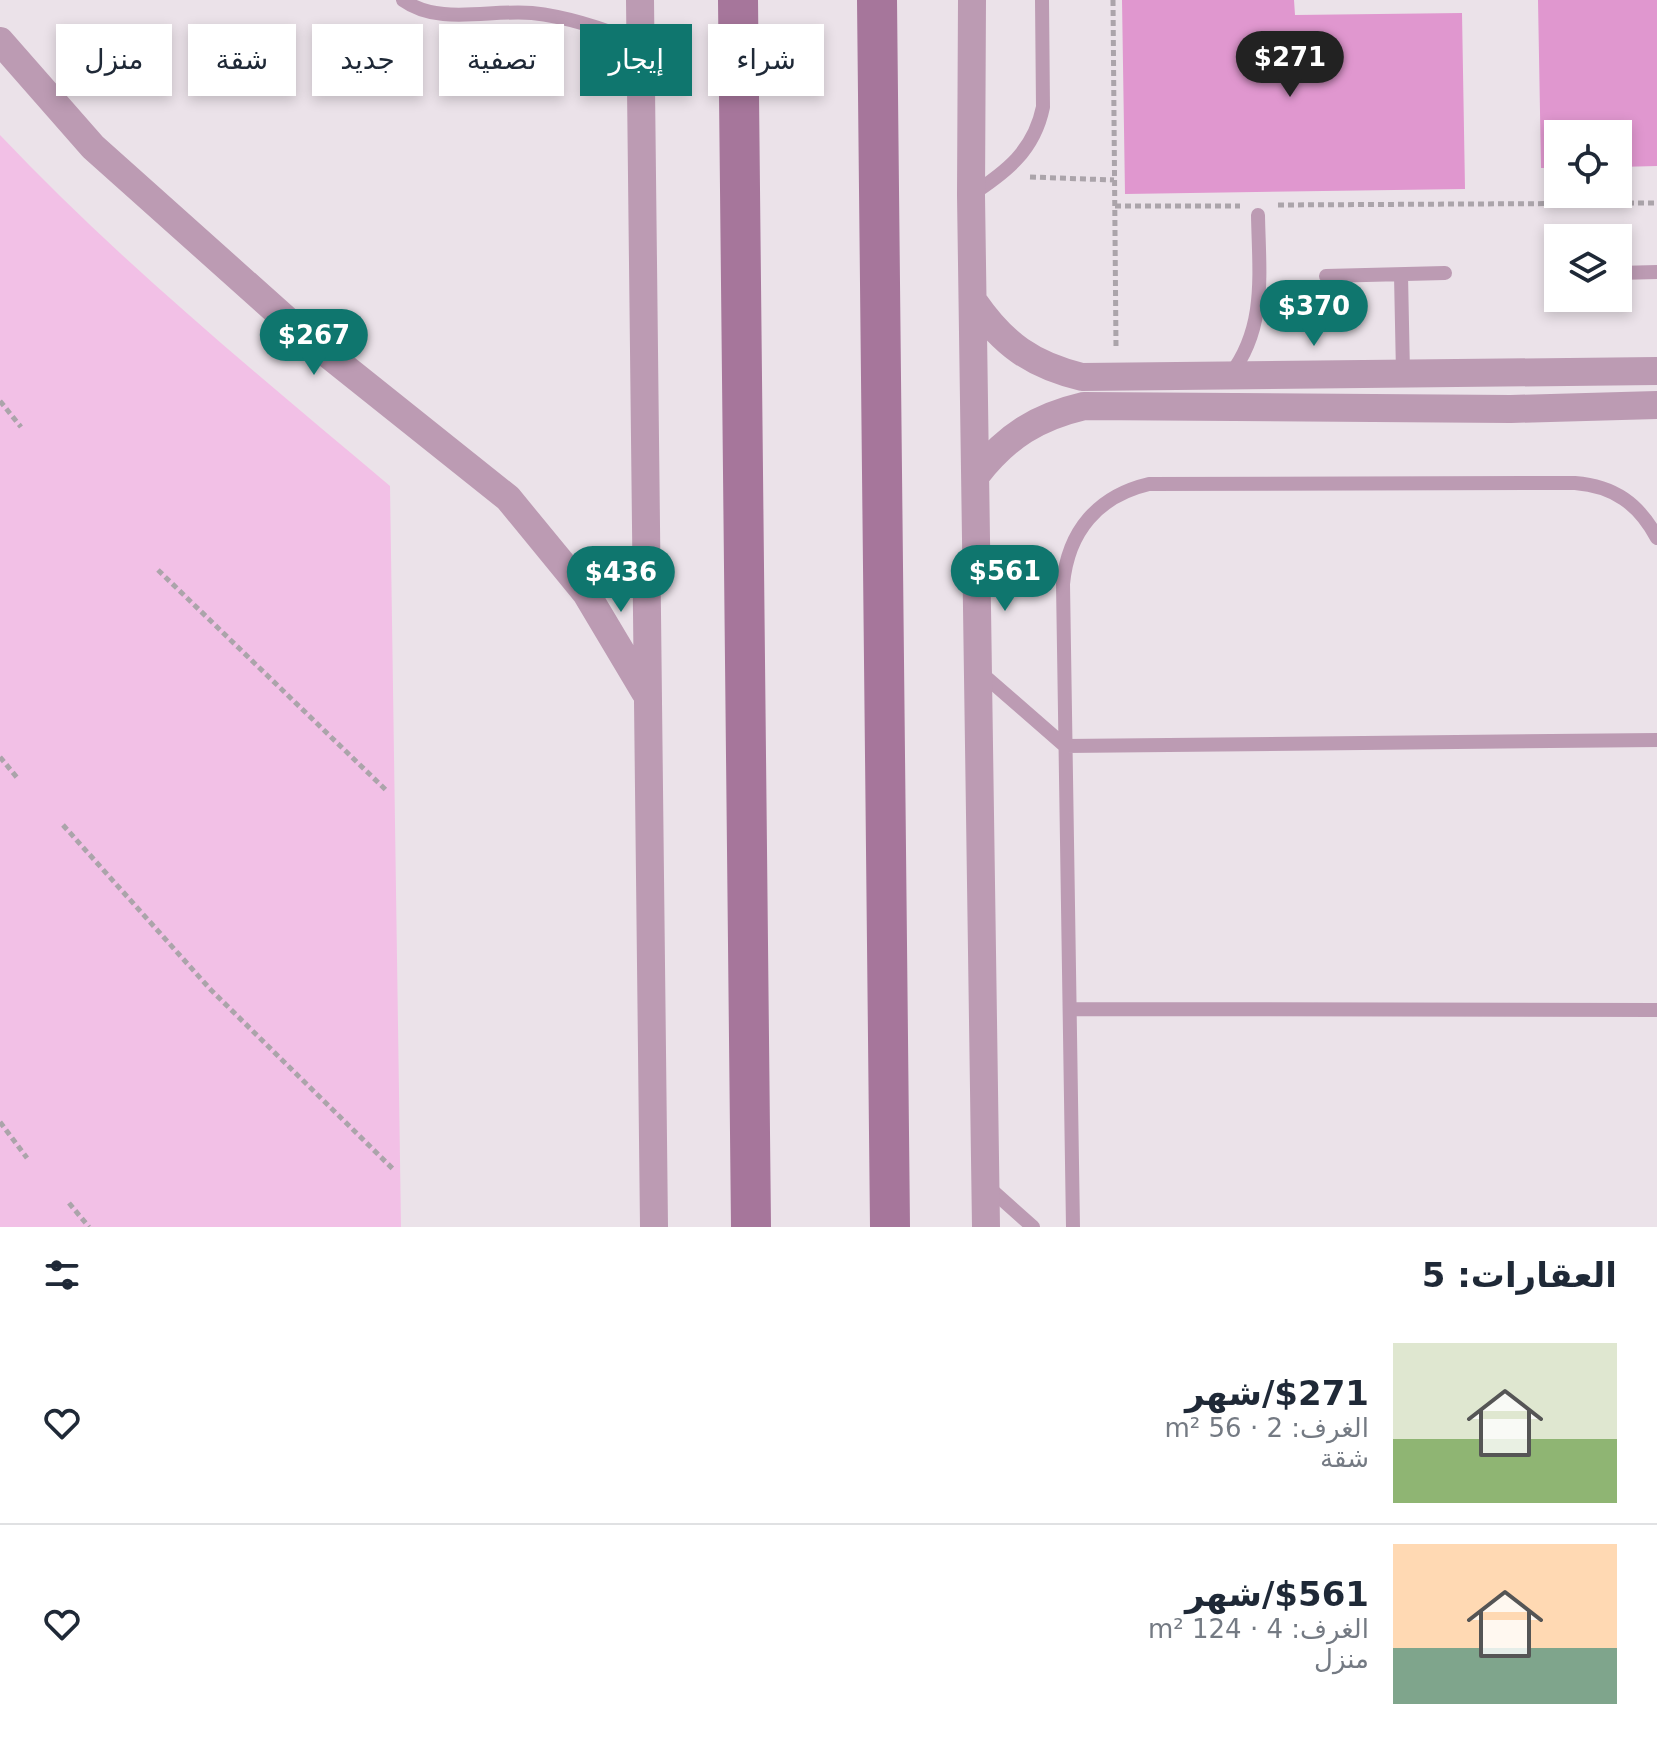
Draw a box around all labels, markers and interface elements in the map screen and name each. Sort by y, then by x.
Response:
chip: منزل [56,24,172,96]
chip: شقة [188,24,296,96]
chip: جديد [312,24,423,96]
chip: تصفية [439,24,564,96]
chip: إيجار [580,24,692,96]
chip: شراء [708,24,824,96]
pin: $271 [1243,31,1337,99]
text: $271 [1254,42,1326,72]
map controls [1544,120,1632,312]
button: locate [1544,120,1632,208]
button: layers [1544,224,1632,312]
pin: $370 [1267,280,1361,348]
text: $370 [1278,291,1350,321]
pin: $267 [267,309,361,377]
text: $267 [278,320,350,350]
pin: $561 [958,545,1052,613]
pin: $436 [574,546,668,614]
text: $561 [969,556,1041,586]
text: $436 [585,557,657,587]
icon: filters [40,1253,84,1297]
text: العقارات: 5 [1422,1255,1617,1295]
text: $271/شهر [1185,1373,1369,1413]
icon: home [1457,1375,1553,1471]
icon: heart [40,1401,84,1445]
text: الغرف: 2 · 56 m² [1165,1413,1369,1443]
text: شقة [1320,1443,1369,1473]
text: $561/شهر [1185,1574,1369,1614]
icon: home [1457,1576,1553,1672]
icon: heart [40,1602,84,1646]
text: الغرف: 4 · 124 m² [1148,1614,1369,1644]
text: منزل [1314,1644,1369,1674]

